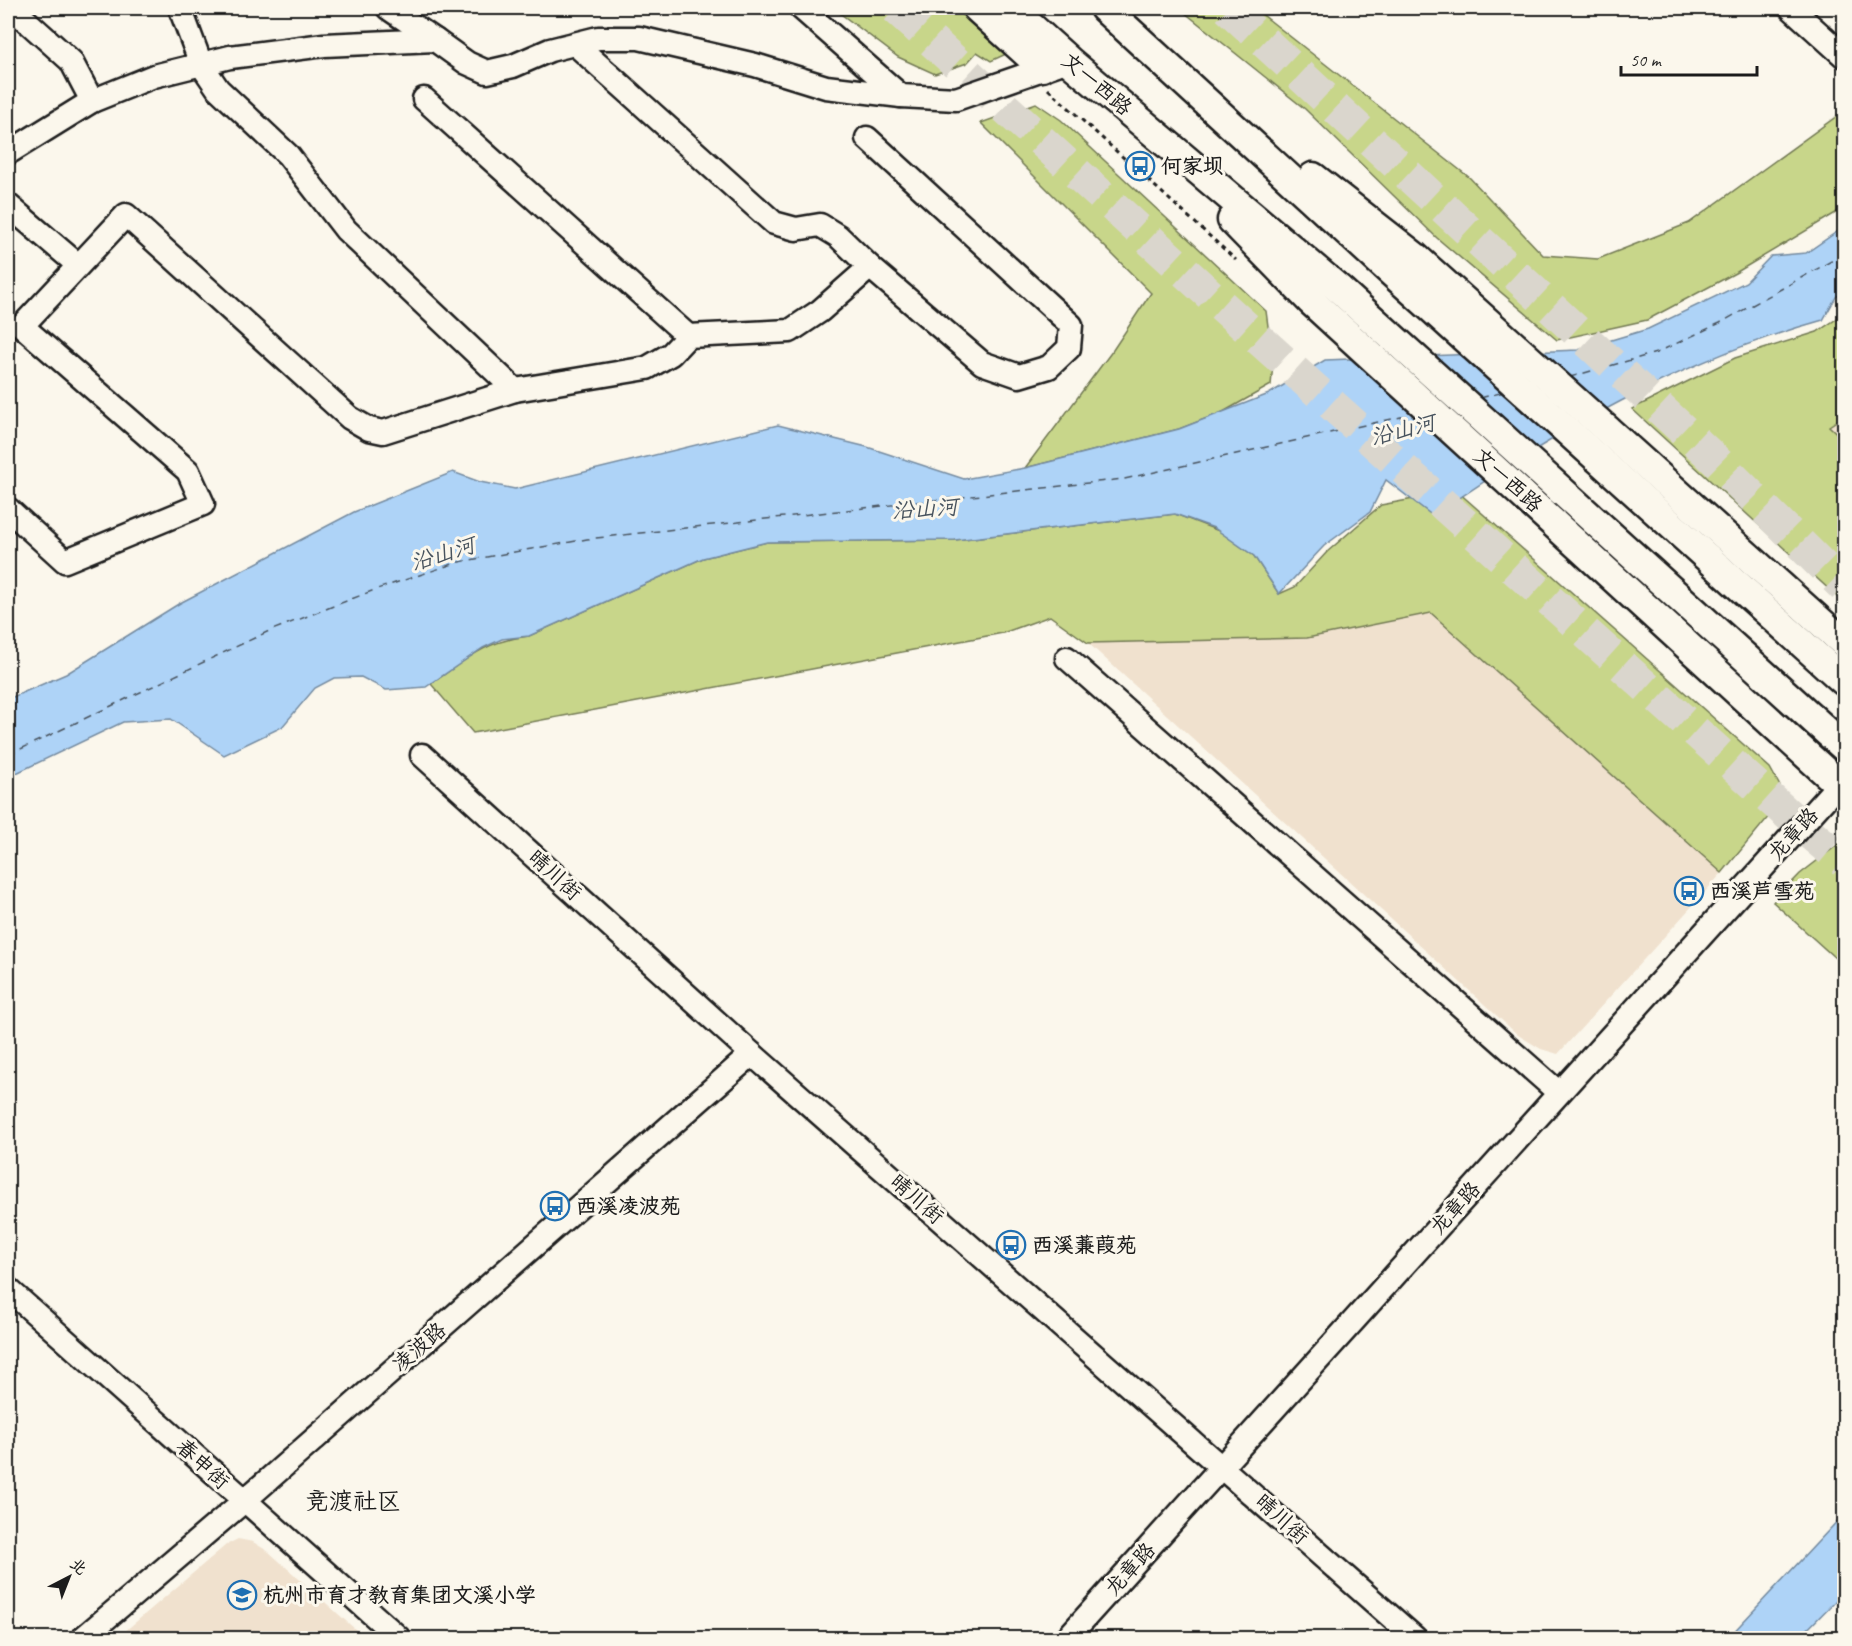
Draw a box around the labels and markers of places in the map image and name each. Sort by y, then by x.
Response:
bus stop icon: 何家坝 [1124,150,1156,182]
place label: 何家坝 [1161,153,1224,179]
bus stop icon: 西溪芦雪苑 [1673,875,1705,907]
place label: 西溪芦雪苑 [1710,878,1815,904]
bus stop icon: 西溪凌波苑 [539,1190,571,1222]
place label: 西溪凌波苑 [576,1193,681,1219]
bus stop icon: 西溪蒹葭苑 [995,1229,1027,1261]
place label: 西溪蒹葭苑 [1032,1232,1137,1258]
school or university icon: 杭州市育才教育集团文溪小学 [226,1579,258,1611]
place label: 杭州市育才教育集团文溪小学 [263,1582,536,1608]

